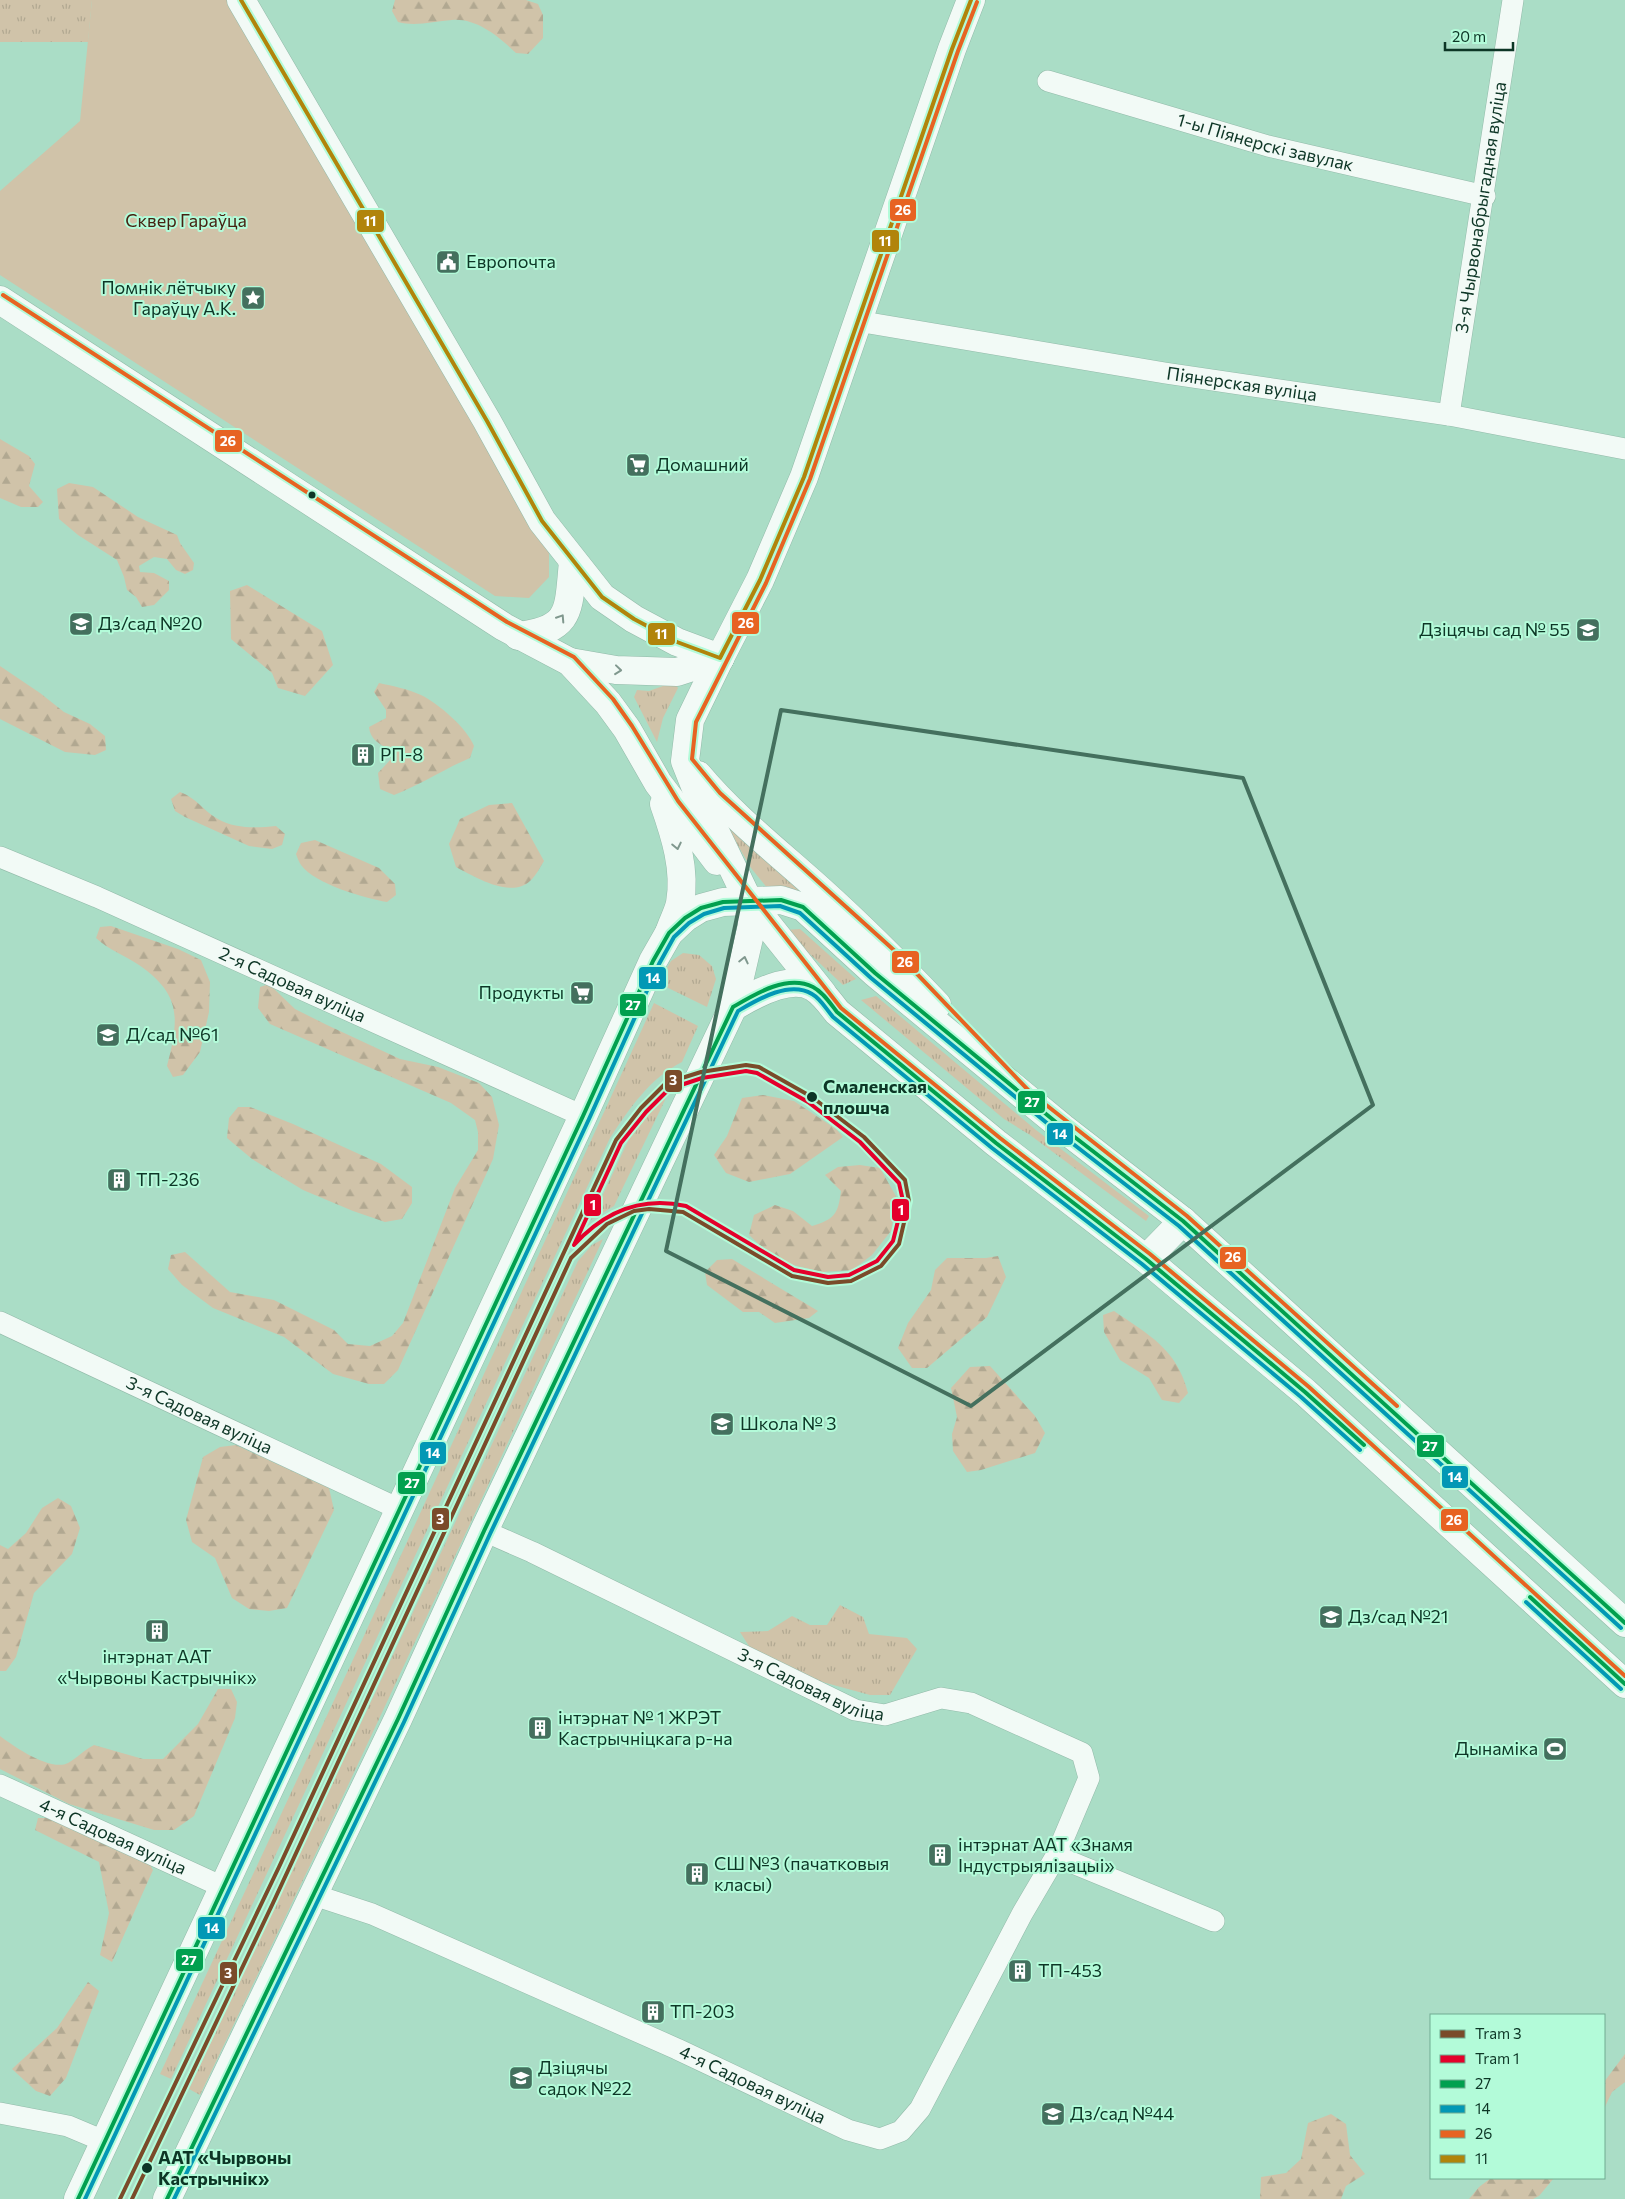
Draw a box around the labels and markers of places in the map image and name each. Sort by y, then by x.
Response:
public building icon: Европочта [435,249,461,275]
place label: Европочта [466,250,556,272]
place label: Помнік лётчыку Гараўцу А.К. [101,276,236,319]
place icon: Помнік лётчыку Гараўцу А.К. [240,285,266,311]
supermarket icon: Домашний [625,452,651,478]
place label: Домашний [656,453,749,475]
unlabelled marker [307,490,317,500]
school or university icon: Дз/сад №20 [68,611,94,637]
place label: Дз/сад №20 [98,612,202,634]
school or university icon: Дзіцячы сад № 55 [1575,617,1601,643]
place label: Дзіцячы сад № 55 [1419,618,1570,640]
building icon: РП-8 [350,742,376,768]
place label: РП-8 [380,743,423,765]
supermarket icon: Продукты [569,980,595,1006]
place label: Продукты [479,981,564,1003]
school or university icon: Д/сад №61 [95,1022,121,1048]
place label: Д/сад №61 [126,1023,219,1045]
place label: Смаленская плошча [823,1075,927,1118]
marker: Смаленская плошча [805,1090,819,1104]
building icon: ТП-236 [106,1167,132,1193]
place label: ТП-236 [136,1168,200,1190]
school or university icon: Школа № 3 [709,1411,735,1437]
place label: Школа № 3 [740,1412,837,1434]
school or university icon: Дз/сад №21 [1318,1604,1344,1630]
place label: Дз/сад №21 [1348,1605,1448,1627]
building icon: інтэрнат ААТ «Чырвоны Кастрычнік» [144,1618,170,1644]
place label: інтэрнат ААТ «Чырвоны Кастрычнік» [57,1645,257,1688]
place label: інтэрнат № 1 ЖРЭТ Кастрычніцкага р-на [558,1706,733,1749]
building icon: інтэрнат № 1 ЖРЭТ Кастрычніцкага р-на [527,1715,553,1741]
sports icon: Дынаміка [1542,1736,1568,1762]
place label: Дынаміка [1455,1737,1538,1759]
place label: інтэрнат ААТ «Знамя Індустрыялізацыі» [958,1833,1133,1876]
building icon: інтэрнат ААТ «Знамя Індустрыялізацыі» [927,1842,953,1868]
place label: СШ №3 (пачатковыя класы) [714,1852,889,1895]
building icon: СШ №3 (пачатковыя класы) [684,1861,710,1887]
building icon: ТП-453 [1007,1958,1033,1984]
place label: ТП-453 [1038,1959,1102,1981]
building icon: ТП-203 [640,1999,666,2025]
place label: ТП-203 [670,2000,734,2022]
place label: Дзіцячы садок №22 [538,2056,632,2099]
school or university icon: Дзіцячы садок №22 [508,2065,534,2091]
school or university icon: Дз/сад №44 [1040,2101,1066,2127]
place label: Дз/сад №44 [1070,2102,1175,2124]
place label: ААТ «Чырвоны Кастрычнік» [158,2146,291,2189]
marker: ААТ «Чырвоны Кастрычнік» [140,2161,154,2175]

